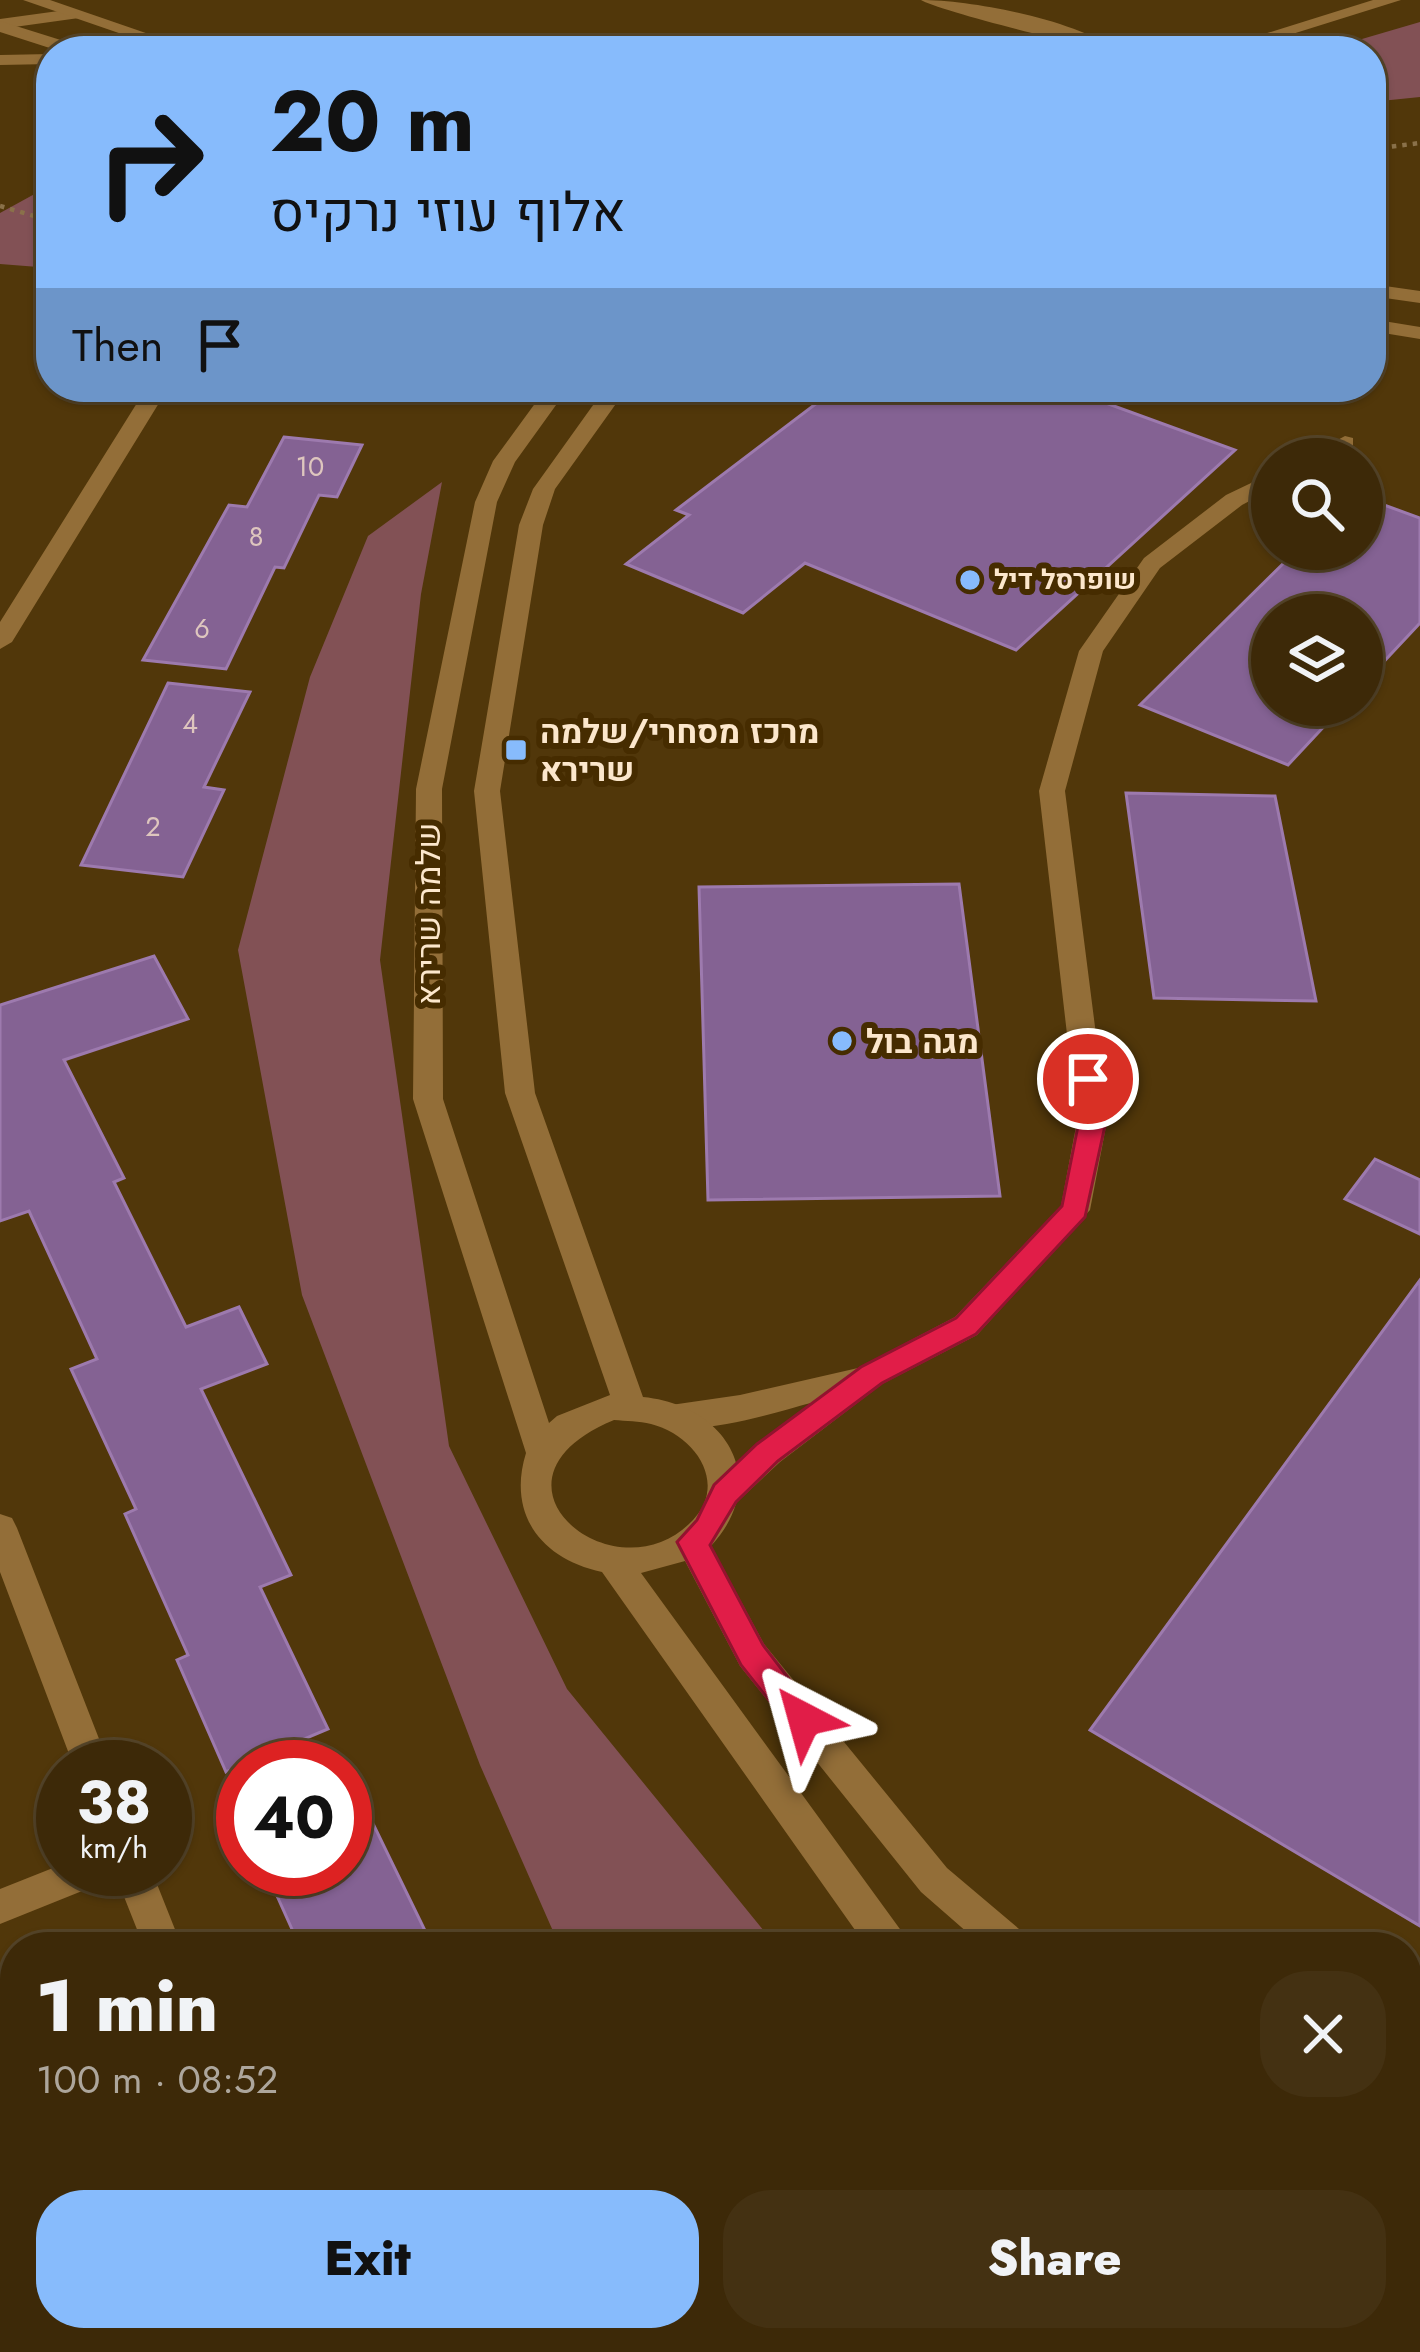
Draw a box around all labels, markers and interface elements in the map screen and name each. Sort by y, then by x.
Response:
text: 20 m [270,61,475,183]
icon: right [72,84,228,240]
text: אלוף עוזי נרקיס [270,173,626,251]
icon: arrive [187,312,253,378]
text: Then [72,313,163,378]
map controls [1251,438,1383,726]
button: search [1251,438,1383,570]
house number: 10 [296,447,324,486]
house number: 8 [249,517,263,556]
place label: שופרסל דיל [994,560,1136,599]
marker: שופרסל דיל [957,567,983,593]
button: layers [1251,594,1383,726]
house number: 6 [194,609,210,648]
house number: 4 [182,704,198,743]
place label: מרכז מסחרי/שלמה שרירא [540,708,819,793]
marker: מרכז מסחרי/שלמה שרירא [503,737,529,763]
house number: 2 [145,807,161,846]
street label: שלמה שרירא [405,822,452,1006]
place label: מגה בול [866,1018,979,1065]
marker: מגה בול [829,1028,855,1054]
pin [1037,1028,1139,1130]
icon: arrive [1055,1046,1121,1112]
position arrow [741,1656,867,1782]
speed limit sign: 40 [216,1740,372,1896]
text: 38 [77,1759,151,1846]
text: km/h [80,1826,148,1869]
text: 1 min [36,1954,218,2058]
button: close [1260,1971,1386,2097]
text: 100 m · 08:52 [36,2051,278,2108]
button: Exit [36,2190,699,2328]
button: Share [723,2190,1386,2328]

